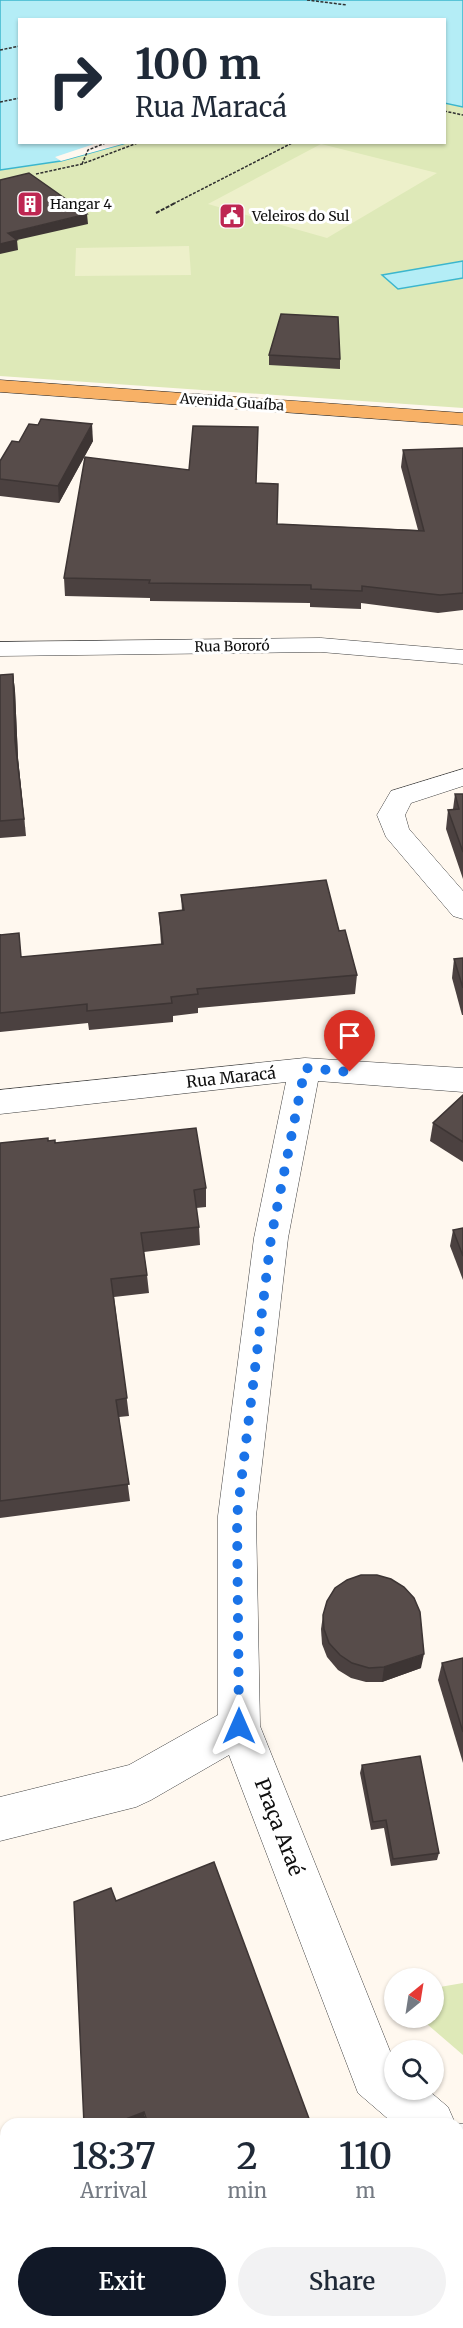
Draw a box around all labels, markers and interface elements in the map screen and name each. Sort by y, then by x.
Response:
text: 100 m [135,38,261,90]
icon: right [36,42,114,120]
text: Rua Maracá [135,90,287,124]
building icon: Hangar 4 [15,189,45,219]
place label: Hangar 4 [50,195,112,213]
public building icon: Veleiros do Sul [217,201,247,231]
place label: Veleiros do Sul [251,207,350,225]
street label: Avenida Guaíba [178,389,285,415]
street label: Rua Bororó [194,636,270,656]
pin [324,1010,375,1072]
icon: arrive [333,1019,366,1052]
street label: Rua Maracá [185,1062,277,1092]
position arrow [207,1694,271,1758]
street label: Praça Araé [249,1775,309,1879]
north arrow [384,1968,444,2028]
map controls [384,1968,444,2100]
button: search [384,2040,444,2100]
text: 18:37 [72,2134,156,2179]
text: 2 [237,2134,258,2179]
text: 110 [339,2134,392,2179]
text: Arrival [80,2178,147,2203]
text: min [227,2178,267,2203]
text: m [356,2178,375,2203]
button: Exit [18,2247,226,2316]
button: Share [238,2247,446,2316]

